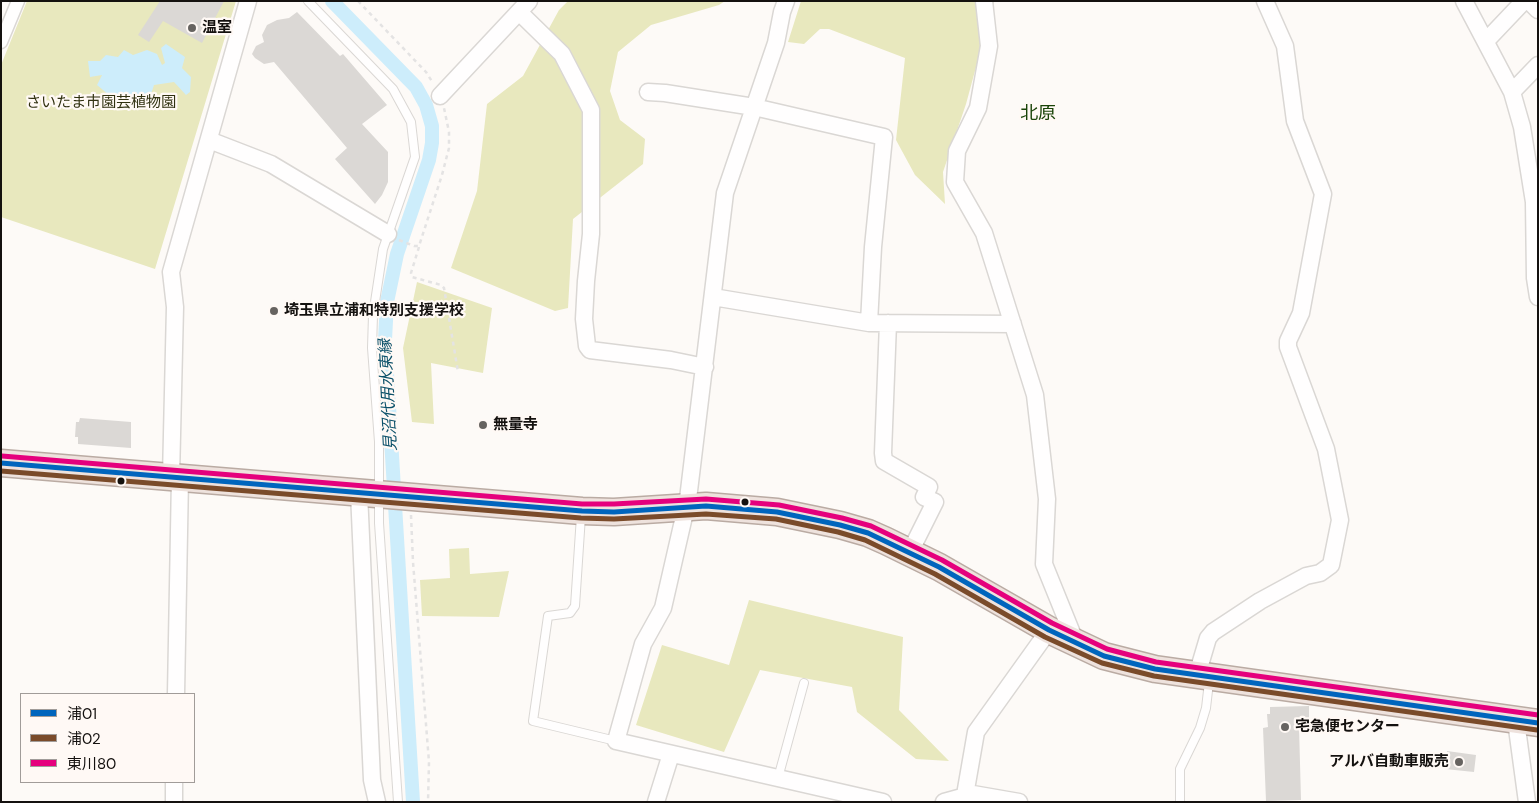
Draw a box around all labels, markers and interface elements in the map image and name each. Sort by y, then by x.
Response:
place label: 温室 [202,19,232,37]
marker: 温室 [186,22,198,34]
park label: さいたま市園芸植物園 [26,94,176,112]
district label: 北原 [1020,103,1056,125]
place label: 埼玉県立浦和特別支援学校 [284,302,464,320]
marker: 埼玉県立浦和特別支援学校 [268,305,280,317]
water label: 見沼代用水東縁 [376,339,402,451]
place label: 無量寺 [493,416,538,434]
marker: 無量寺 [477,419,489,431]
unlabelled marker [116,476,126,486]
unlabelled marker [740,497,750,507]
legend [20,693,195,783]
text: 浦01 [67,704,97,724]
place label: 宅急便センター [1295,718,1400,736]
marker: 宅急便センター [1279,721,1291,733]
text: 浦02 [67,729,101,749]
place label: アルバ自動車販売 [1329,753,1449,771]
text: 東川80 [67,754,116,774]
marker: アルバ自動車販売 [1453,756,1465,768]

